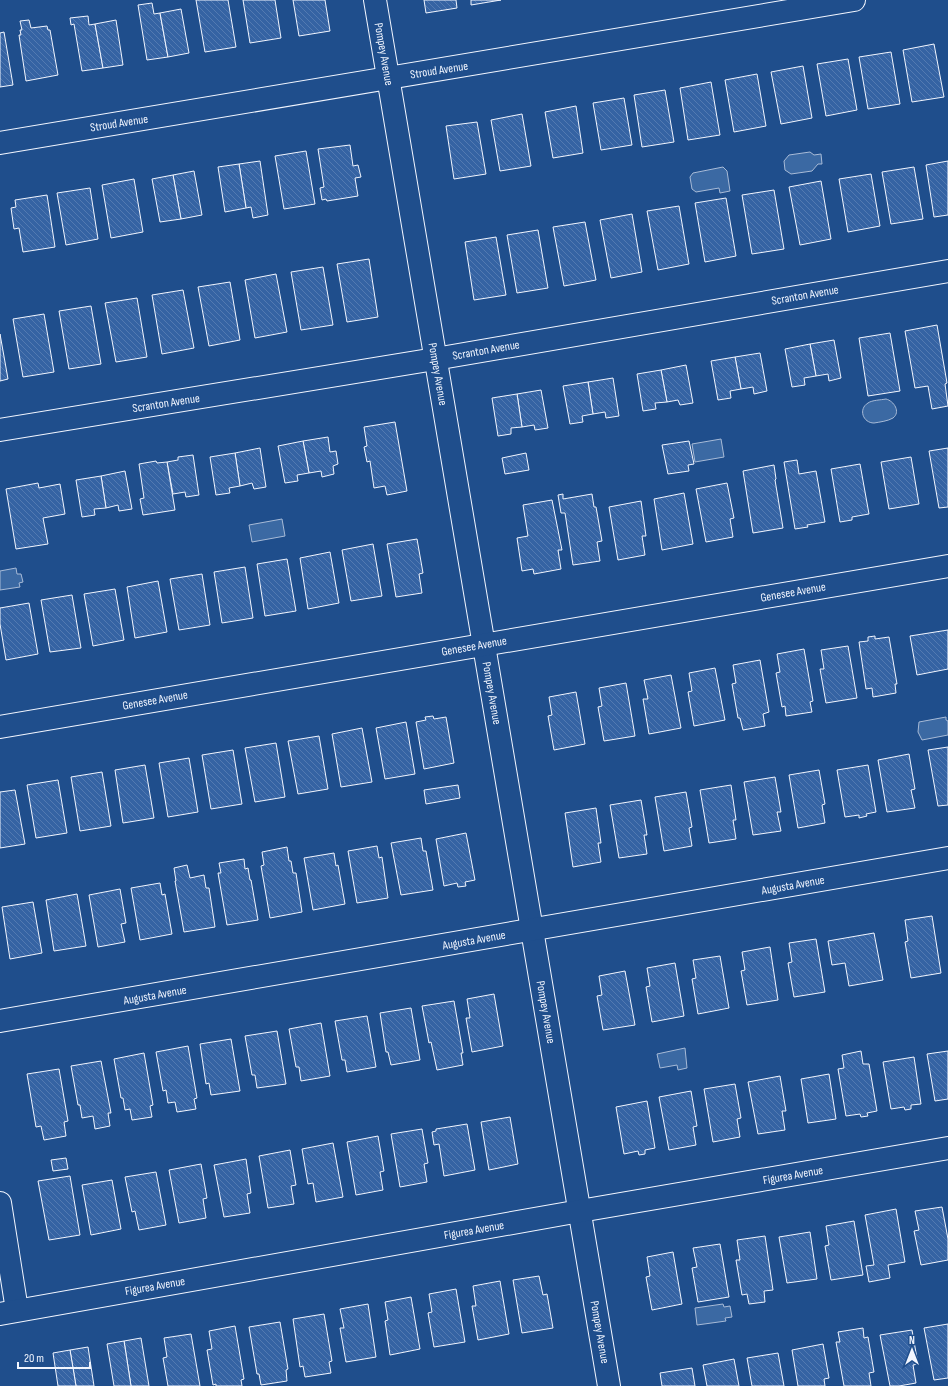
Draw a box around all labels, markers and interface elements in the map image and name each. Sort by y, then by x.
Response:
street label: Pompey Avenue [371,22,396,87]
street label: Stroud Avenue [409,58,469,82]
street label: Stroud Avenue [89,111,149,135]
street label: Scranton Avenue [770,282,840,309]
street label: Scranton Avenue [451,337,521,364]
street label: Pompey Avenue [425,342,450,407]
street label: Scranton Avenue [131,391,201,416]
street label: Genesee Avenue [759,579,827,606]
street label: Genesee Avenue [440,633,508,660]
street label: Pompey Avenue [479,661,504,726]
street label: Genesee Avenue [121,687,189,714]
street label: Augusta Avenue [759,873,826,899]
street label: Augusta Avenue [440,928,507,954]
street label: Pompey Avenue [533,980,558,1045]
street label: Augusta Avenue [121,983,188,1009]
street label: Figurea Avenue [762,1163,824,1188]
street label: Figurea Avenue [443,1218,505,1243]
street label: Figurea Avenue [124,1274,186,1299]
street label: Pompey Avenue [587,1300,612,1365]
north arrow [892,1330,932,1370]
text: N [909,1334,915,1347]
scale bar [18,1344,90,1370]
text: 20 m [24,1351,44,1366]

